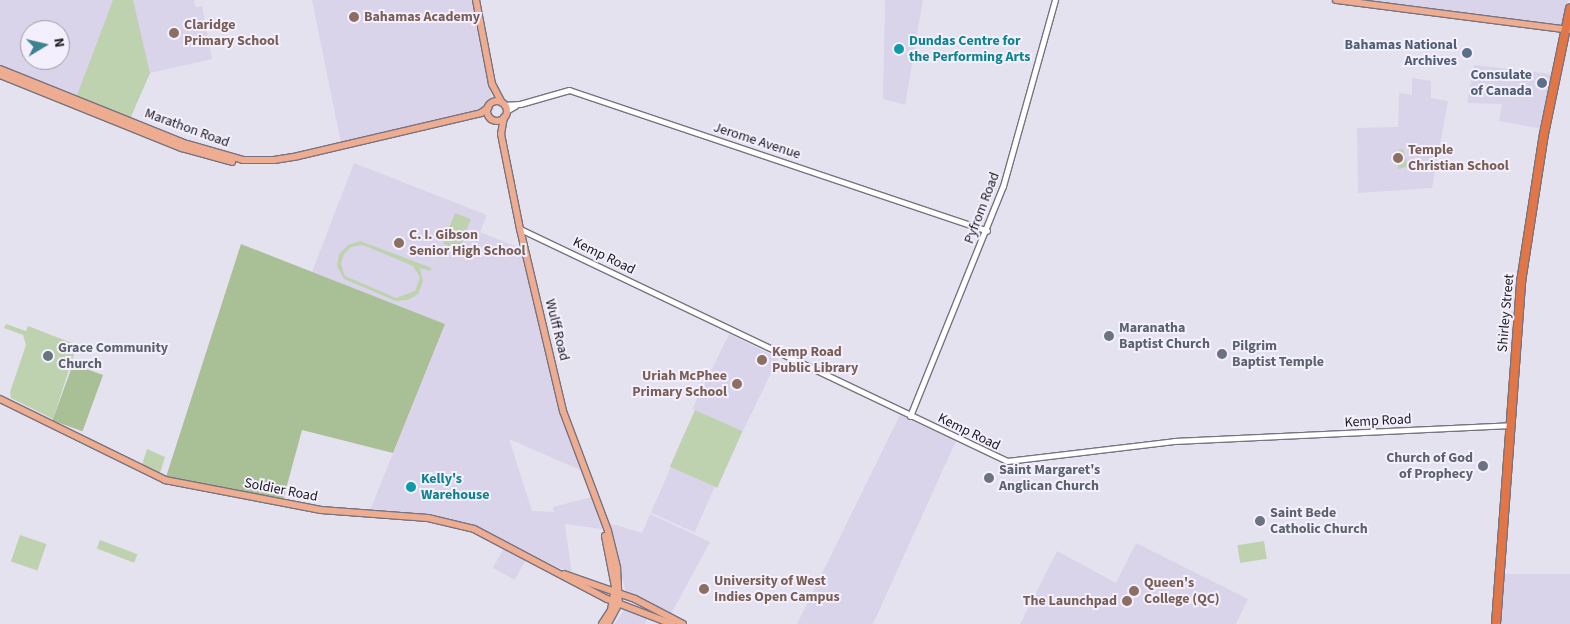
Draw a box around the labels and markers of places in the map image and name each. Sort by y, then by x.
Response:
place label: Bahamas Academy [364,9,480,25]
marker: Bahamas Academy [348,11,360,23]
place label: Claridge Primary School [184,17,279,49]
marker: Claridge Primary School [168,27,180,39]
place label: Dundas Centre for the Performing Arts [909,33,1030,65]
place label: Bahamas National Archives [1345,37,1457,70]
marker: Dundas Centre for the Performing Arts [893,43,905,55]
marker: Bahamas National Archives [1461,47,1473,59]
place label: Consulate of Canada [1470,67,1532,100]
marker: Consulate of Canada [1536,77,1548,89]
place label: Temple Christian School [1408,142,1509,174]
marker: Temple Christian School [1392,152,1404,164]
place label: C. I. Gibson Senior High School [409,227,525,260]
marker: C. I. Gibson Senior High School [393,237,405,249]
place label: Maranatha Baptist Church [1119,320,1210,352]
marker: Maranatha Baptist Church [1103,330,1115,342]
place label: Pilgrim Baptist Temple [1232,338,1324,371]
place label: Grace Community Church [58,340,168,372]
place label: Kemp Road Public Library [772,344,858,377]
marker: Pilgrim Baptist Temple [1216,348,1228,360]
marker: Grace Community Church [42,350,54,362]
marker: Kemp Road Public Library [756,354,768,366]
place label: Uriah McPhee Primary School [632,368,727,401]
marker: Uriah McPhee Primary School [731,378,743,390]
place label: Church of God of Prophecy [1386,450,1473,482]
marker: Church of God of Prophecy [1477,460,1489,472]
place label: Saint Margaret's Anglican Church [999,462,1100,494]
place label: Kelly's Warehouse [421,471,489,504]
marker: Saint Margaret's Anglican Church [983,472,995,484]
marker: Kelly's Warehouse [405,481,417,493]
place label: Saint Bede Catholic Church [1270,505,1368,538]
marker: Saint Bede Catholic Church [1254,515,1266,527]
place label: University of West Indies Open Campus [714,573,840,606]
place label: Queen's College (QC) [1144,575,1220,608]
marker: University of West Indies Open Campus [698,583,710,595]
marker: Queen's College (QC) [1128,585,1140,597]
place label: The Launchpad [1023,593,1117,609]
marker: The Launchpad [1121,595,1133,607]

